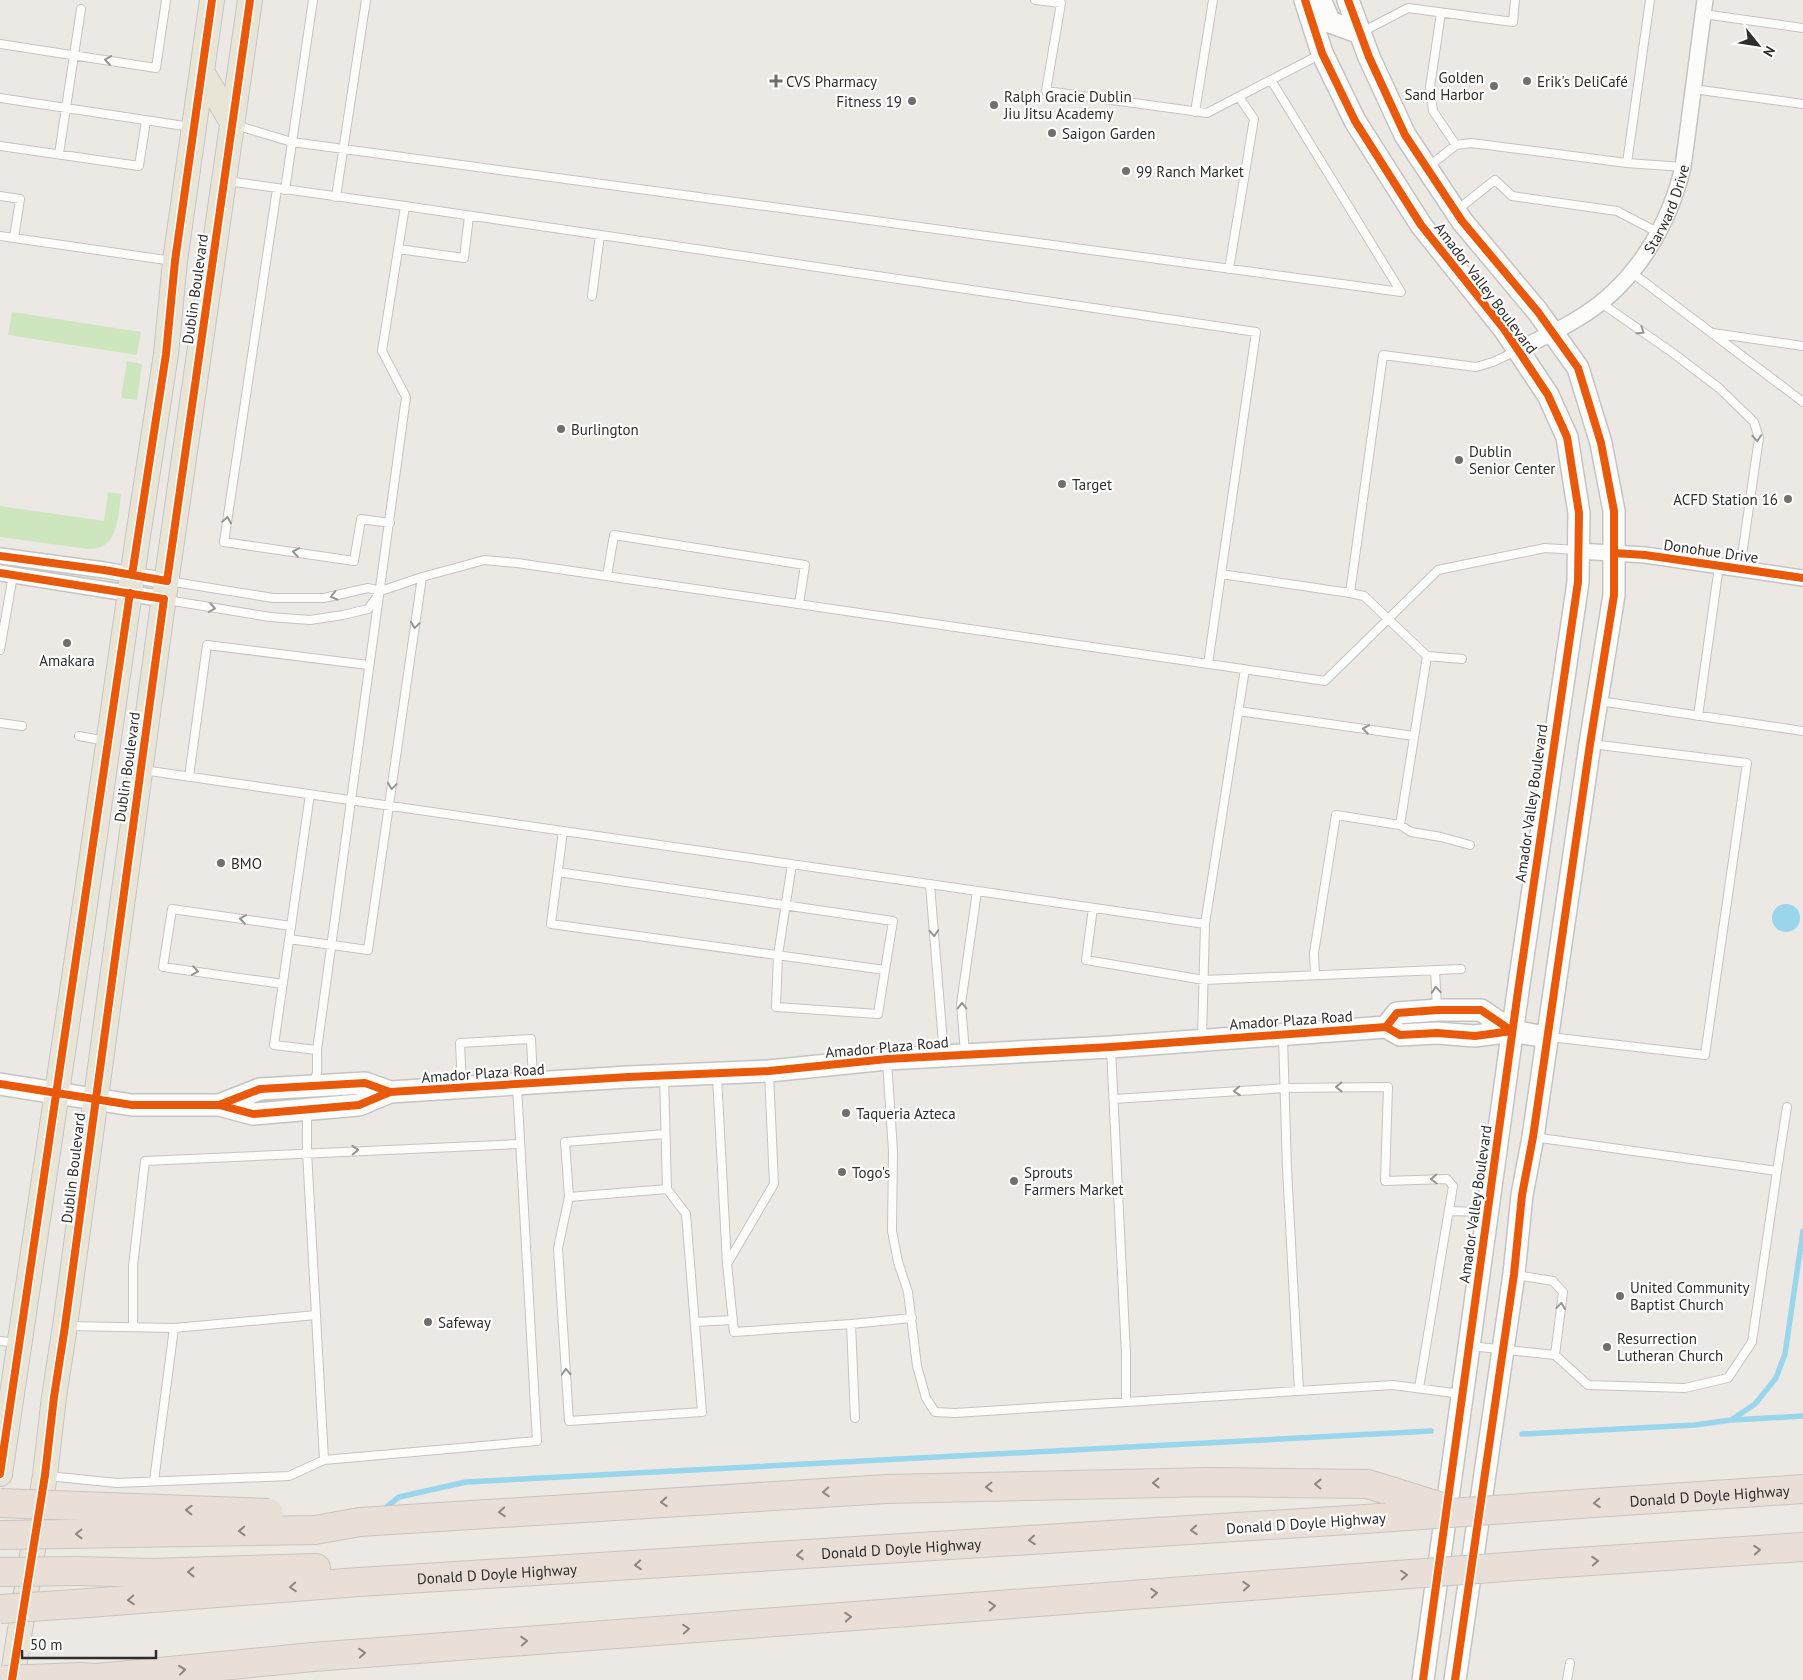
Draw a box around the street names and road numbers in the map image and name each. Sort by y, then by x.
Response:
street label: Starward Drive [1639,162,1693,257]
street label: Amador Valley Boulevard [1430,219,1542,357]
street label: Dublin Boulevard [178,233,212,345]
street label: Donohue Drive [1662,535,1760,567]
street label: Dublin Boulevard [110,711,144,823]
street label: Amador Valley Boulevard [1511,723,1551,883]
street label: Amador Plaza Road [1229,1006,1353,1034]
street label: Amador Plaza Road [825,1032,949,1062]
street label: Amador Plaza Road [421,1059,545,1087]
street label: Dublin Boulevard [57,1112,89,1224]
street label: Amador Valley Boulevard [1455,1124,1495,1284]
street label: Donald D Doyle Highway [1629,1480,1790,1510]
street label: Donald D Doyle Highway [1225,1508,1387,1538]
street label: Donald D Doyle Highway [820,1534,982,1563]
street label: Donald D Doyle Highway [416,1559,578,1588]

